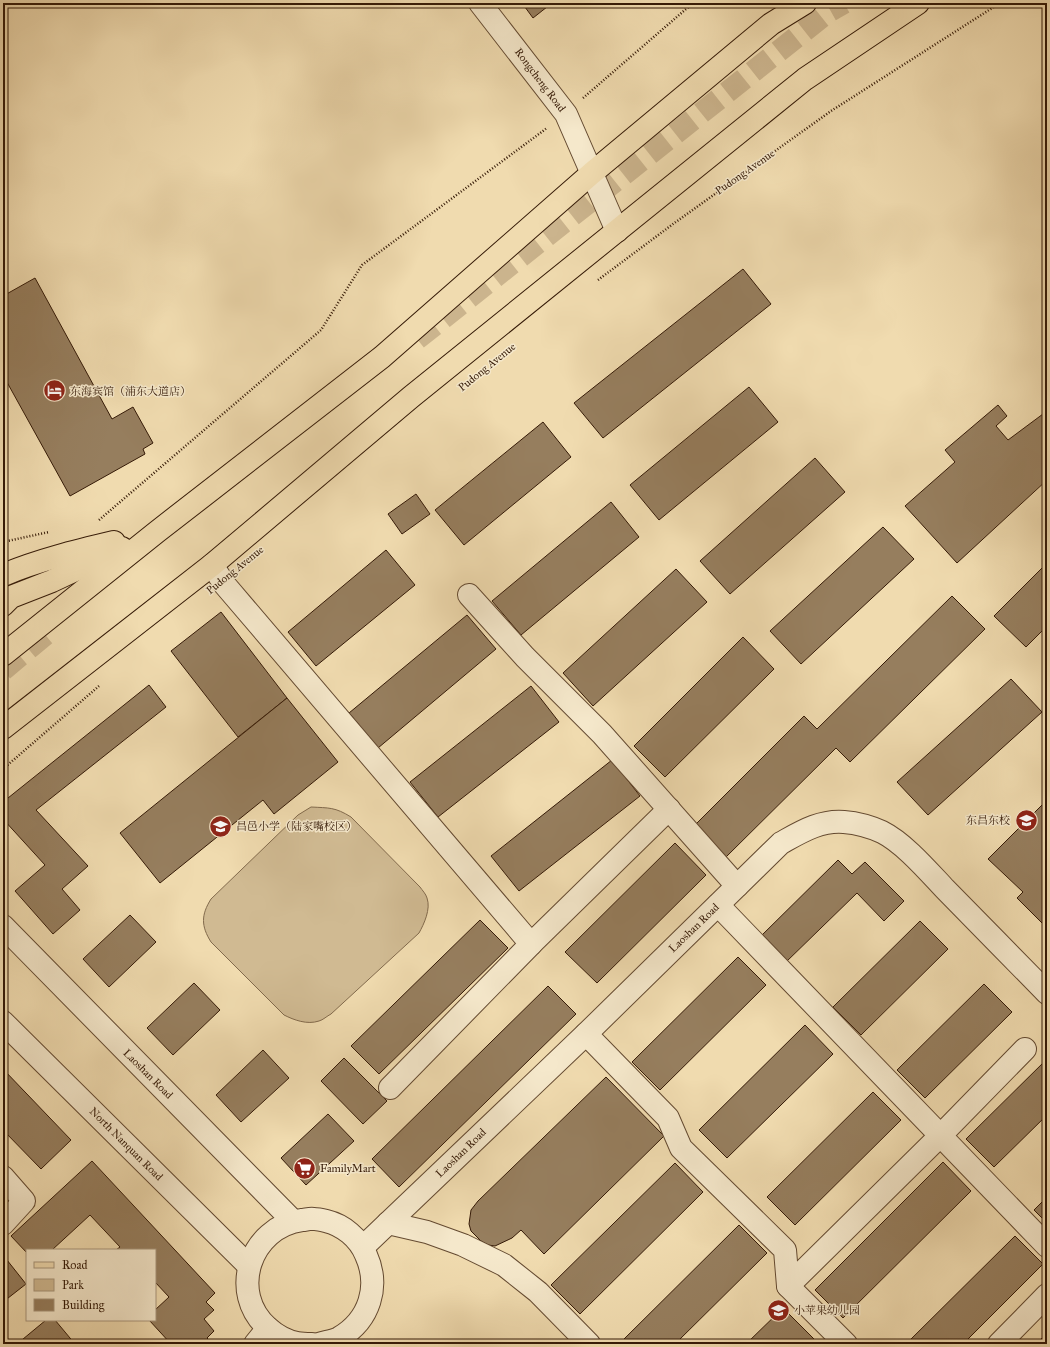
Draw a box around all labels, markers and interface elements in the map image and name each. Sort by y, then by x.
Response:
street label: Rongcheng Road [512,46,569,115]
street label: Pudong Avenue [713,146,778,197]
street label: Pudong Avenue [456,340,519,394]
hotel icon: 东海宾馆（浦东大道店） [41,378,67,404]
place label: 东海宾馆（浦东大道店） [70,385,191,398]
street label: Pudong Avenue [204,543,267,597]
school or university icon: 东昌东校 [1013,807,1039,833]
school or university icon: 昌邑小学（陆家嘴校区） [208,813,234,839]
place label: 东昌东校 [966,814,1010,827]
place label: 昌邑小学（陆家嘴校区） [236,820,357,833]
street label: Laoshan Road [666,900,722,955]
street label: Laoshan Road [120,1046,176,1102]
street label: North Nanquan Road [86,1105,166,1184]
street label: Laoshan Road [433,1125,489,1180]
supermarket icon: FamilyMart [291,1155,317,1181]
place label: FamilyMart [320,1162,376,1175]
legend [26,1249,156,1321]
text: Road [62,1258,88,1272]
text: Park [62,1278,84,1292]
school or university icon: 小苹果幼儿园 [765,1297,791,1323]
text: Building [62,1298,105,1313]
place label: 小苹果幼儿园 [794,1304,860,1317]

